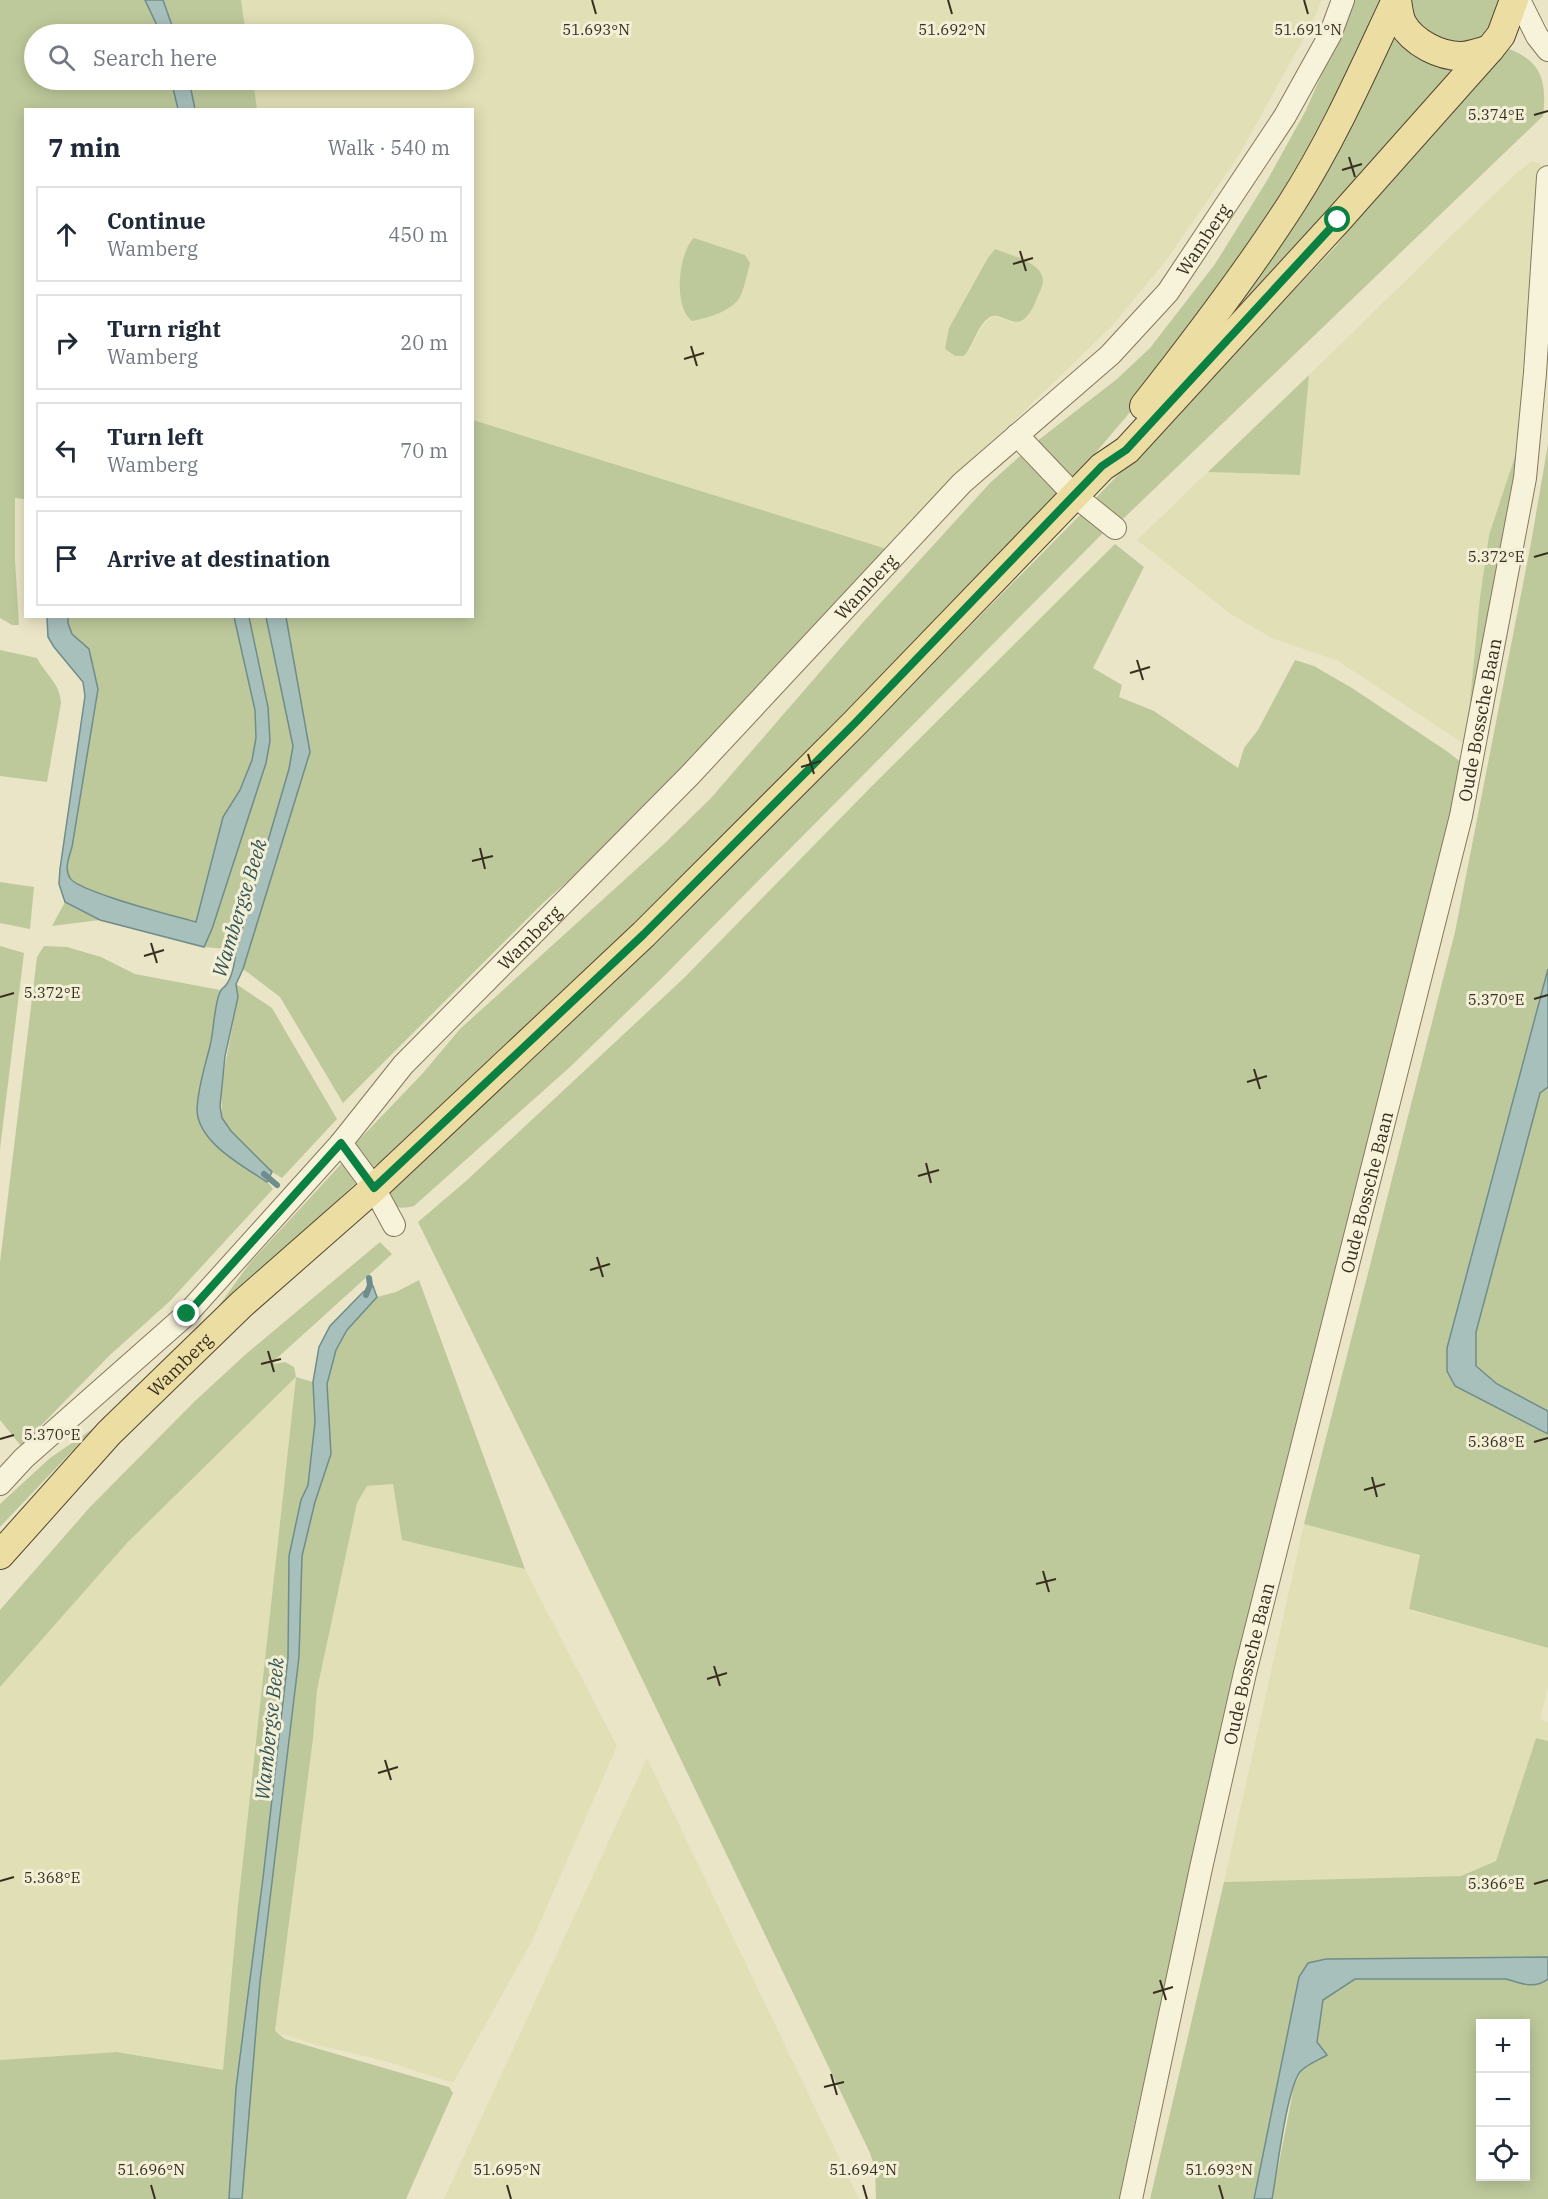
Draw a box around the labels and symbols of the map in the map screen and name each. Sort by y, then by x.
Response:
text: 51.693°N [562,20,630,39]
text: 51.692°N [918,20,986,39]
text: 51.691°N [1274,20,1342,39]
text: 5.374°E [1468,105,1524,124]
street label: Wamberg [1171,199,1235,280]
route start [1324,206,1350,232]
text: 5.372°E [1468,547,1524,566]
street label: Wamberg [829,549,902,624]
street label: Oude Bossche Baan [1452,636,1506,804]
water label: Wambergse Beek [205,835,273,980]
street label: Wamberg [492,900,566,975]
text: 5.372°E [24,983,80,1002]
text: 5.370°E [1468,990,1524,1009]
street label: Oude Bossche Baan [1335,1109,1398,1276]
route end [173,1300,199,1326]
street label: Wamberg [142,1328,217,1401]
text: 5.370°E [24,1425,80,1444]
text: 5.368°E [1468,1432,1524,1451]
street label: Oude Bossche Baan [1218,1580,1279,1747]
water label: Wambergse Beek [248,1656,290,1802]
text: 5.368°E [24,1868,80,1887]
text: 5.366°E [1468,1874,1524,1893]
text: 51.696°N [117,2160,185,2179]
text: 51.695°N [473,2160,541,2179]
text: 51.694°N [829,2160,897,2179]
text: 51.693°N [1185,2160,1253,2179]

